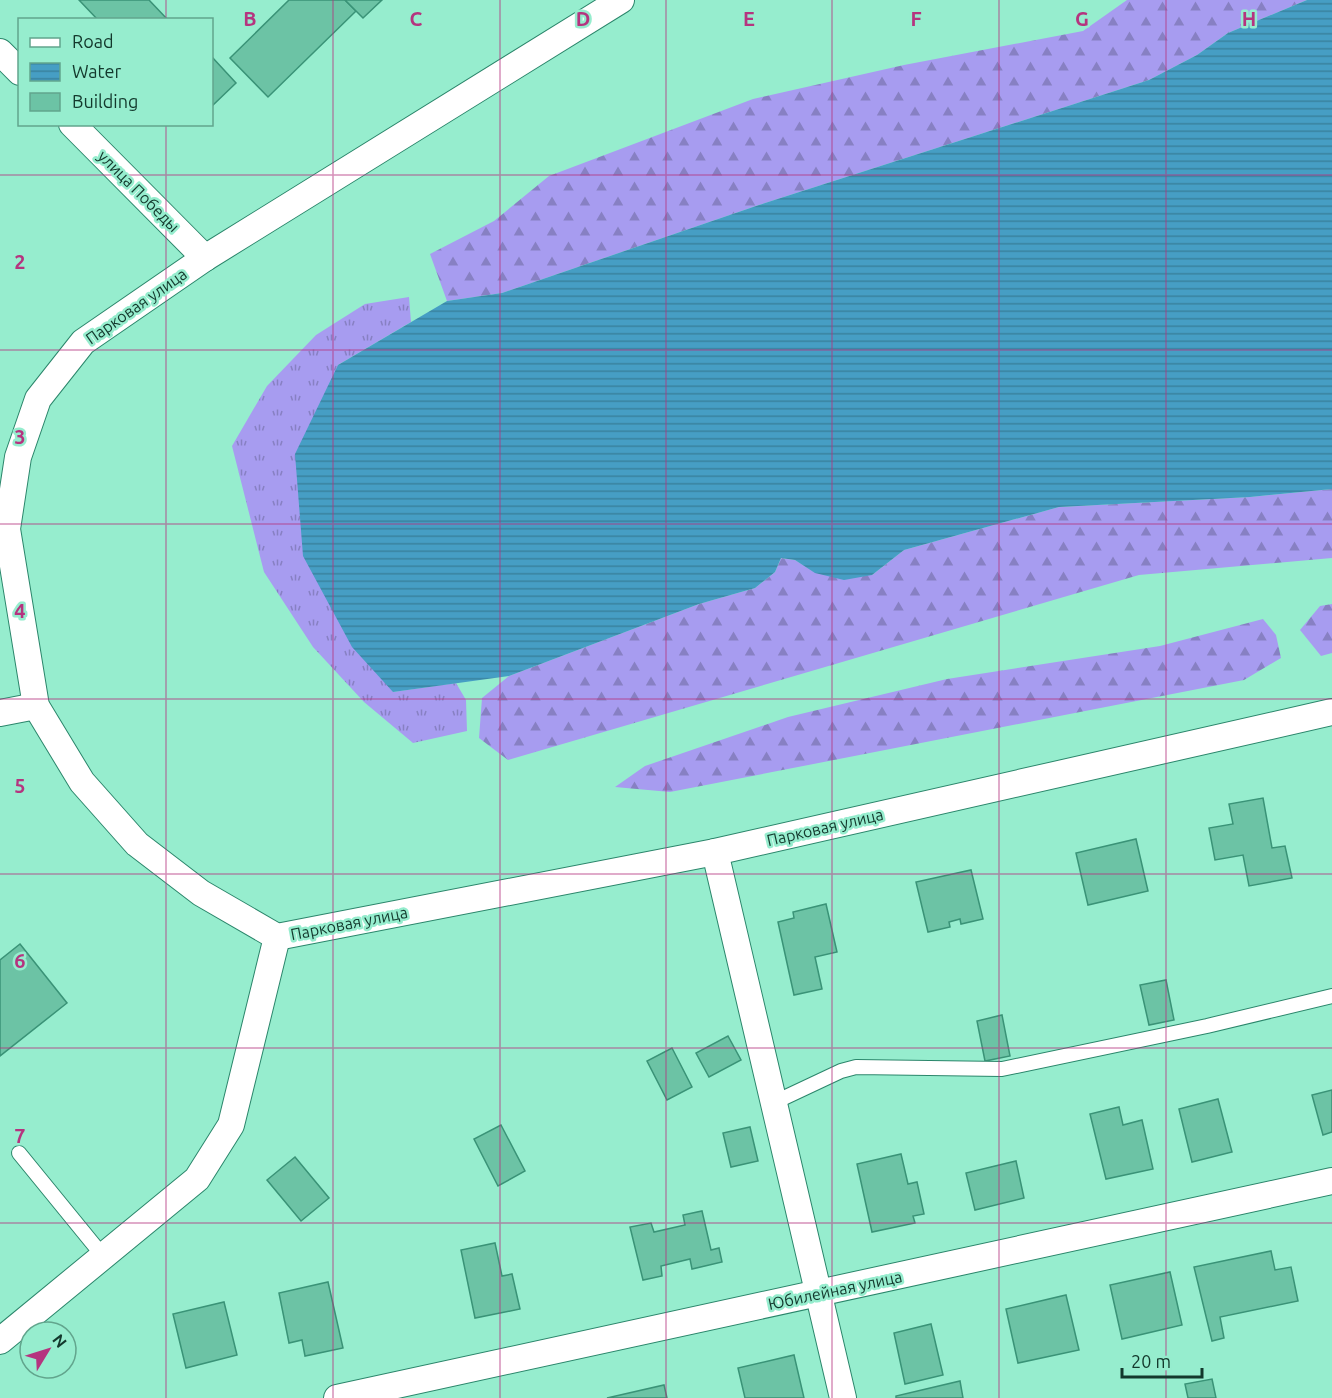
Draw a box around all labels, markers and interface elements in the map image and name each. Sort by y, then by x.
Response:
text: B [243,7,257,30]
text: C [410,7,423,30]
text: D [576,7,590,30]
text: E [743,7,755,30]
text: F [910,7,922,30]
text: G [1075,7,1089,30]
text: H [1242,7,1256,30]
legend [18,18,213,126]
text: Road [72,31,114,51]
text: Water [72,61,122,81]
text: Building [72,91,138,111]
street label: улица Победы [95,147,183,235]
text: 2 [14,250,26,273]
street label: Парковая улица [82,264,190,348]
text: 3 [14,425,26,448]
text: 4 [14,599,26,622]
text: 5 [14,774,26,797]
street label: Парковая улица [765,805,885,849]
street label: Парковая улица [289,903,409,943]
text: 6 [14,949,26,972]
text: 7 [14,1124,26,1147]
street label: Юбилейная улица [766,1267,904,1313]
north arrow [18,1320,78,1380]
text: N [49,1331,71,1351]
scale bar [1122,1341,1202,1379]
text: 20 m [1131,1351,1171,1371]

